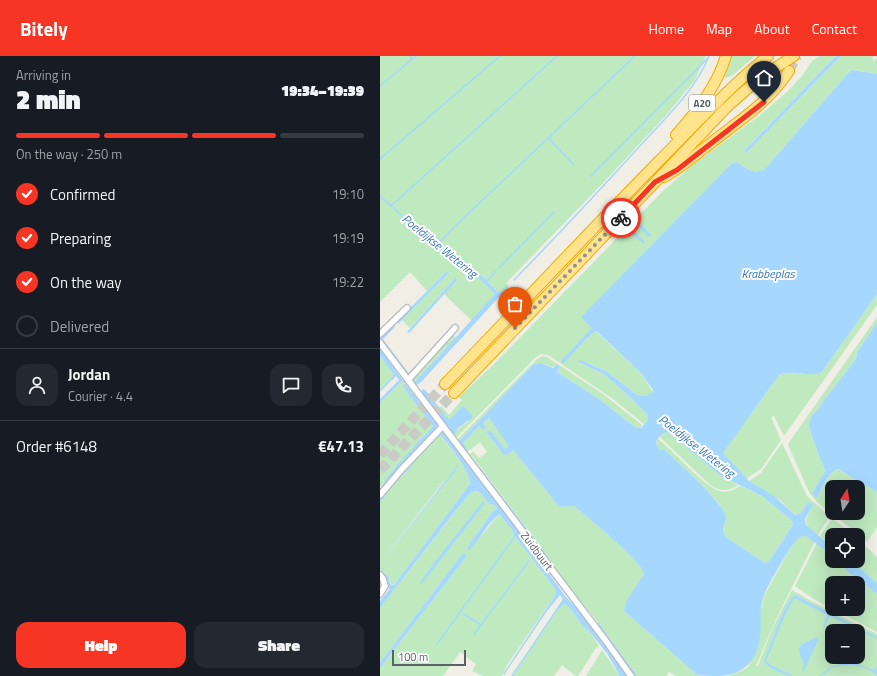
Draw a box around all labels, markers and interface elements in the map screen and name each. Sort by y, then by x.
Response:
text: Bitely [20,14,68,43]
text: Home [649,18,684,39]
text: Map [706,18,732,39]
text: About [754,18,790,39]
text: Contact [812,18,857,39]
pin [747,61,781,102]
text: Arriving in [16,65,71,85]
icon: home [753,67,775,89]
text: 19:34–19:39 [281,79,364,102]
text: 2 min [16,80,81,119]
road number: A20 [689,95,715,111]
text: On the way · 250 m [16,144,122,164]
icon: check [16,183,38,205]
text: Confirmed [50,183,115,206]
text: 19:10 [332,184,364,204]
courier [601,198,641,238]
icon: bike [610,207,632,229]
water label: Poeldijkse Wetering [398,209,483,283]
icon: check [16,227,38,249]
text: Preparing [50,227,111,250]
text: 19:19 [332,228,364,248]
water label: Krabbeplas [741,264,795,283]
icon: check [16,271,38,293]
text: On the way [50,271,122,294]
text: 19:22 [332,272,364,292]
pin [498,287,532,328]
icon: bag [504,293,526,315]
text: Delivered [50,315,109,338]
text: Jordan [68,363,110,386]
button: person [16,364,58,406]
button: chat [270,364,312,406]
button: phone [322,364,364,406]
text: Courier · 4.4 [68,386,133,406]
water label: Poeldijkse Wetering [655,410,740,483]
text: Order #6148 [16,435,97,458]
text: €47.13 [318,435,364,458]
north arrow [825,480,865,520]
map controls [825,480,865,664]
street label: Zuidbuurt [517,528,557,574]
button: locate [825,528,865,568]
button: + [825,576,865,616]
button: Help [16,622,186,668]
button: Share [194,622,364,668]
button: − [825,624,865,664]
scale bar [392,648,466,667]
text: 100 m [398,649,428,665]

